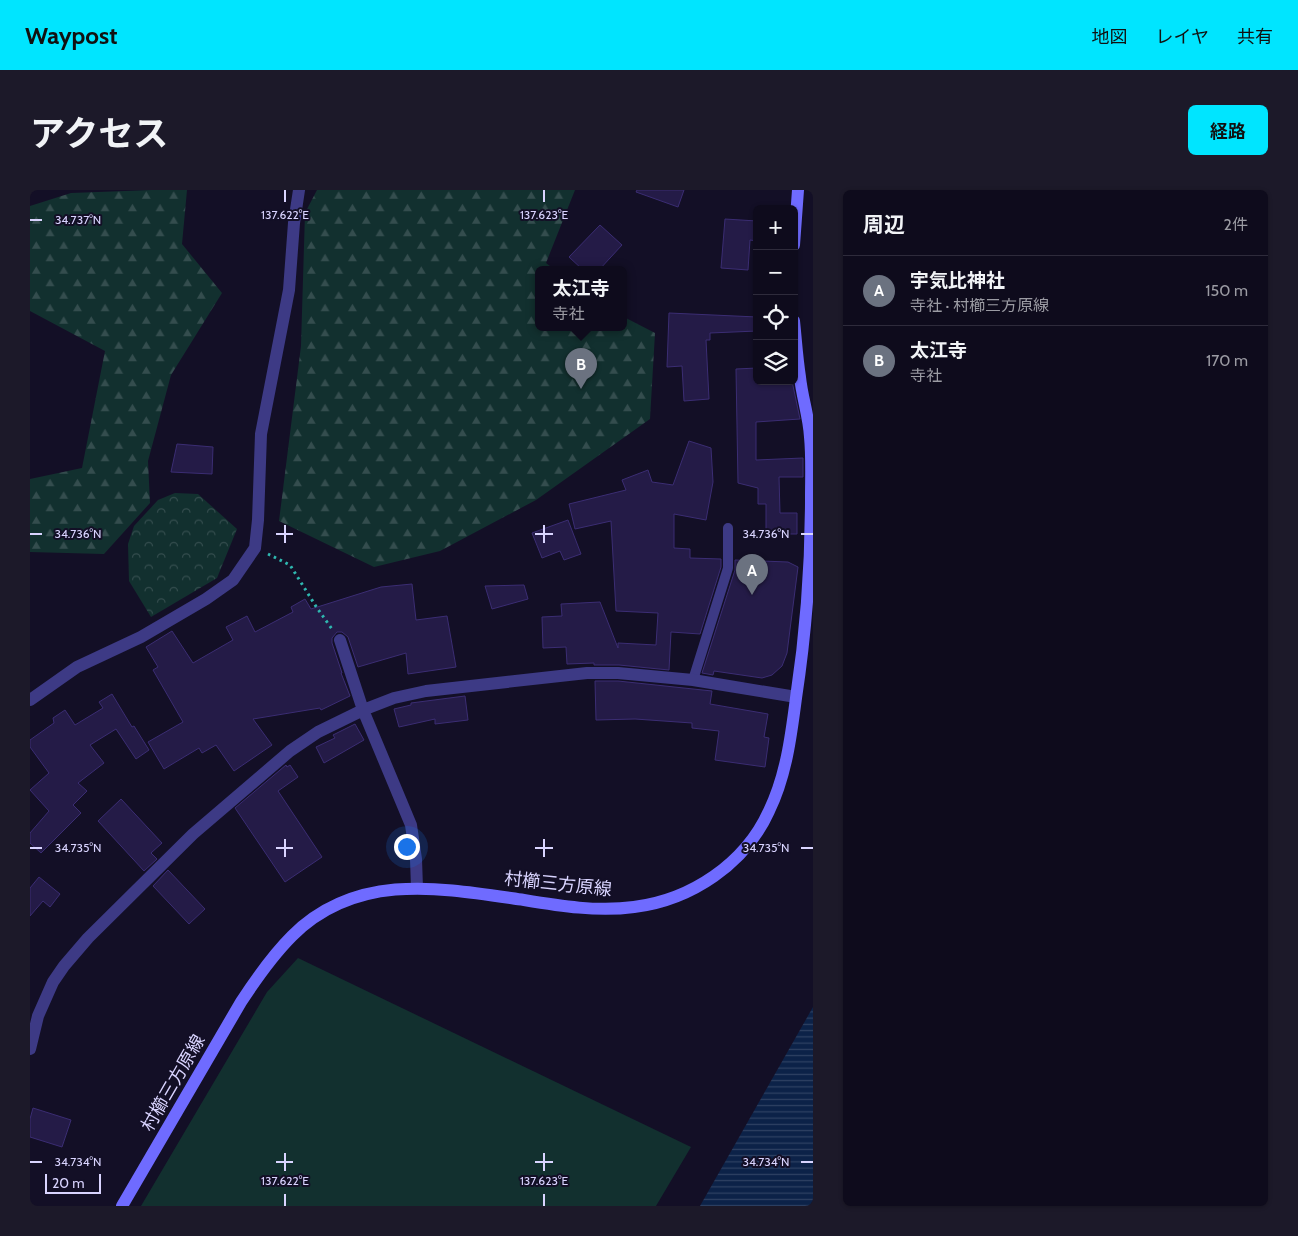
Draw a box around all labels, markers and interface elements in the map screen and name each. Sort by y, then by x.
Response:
text: Waypost [25,21,117,50]
text: 地図 [1092,26,1128,48]
text: レイヤ [1156,26,1209,48]
text: 共有 [1237,26,1273,48]
button: 経路 [1188,105,1268,155]
text: アクセス [30,112,168,155]
map controls [753,205,798,385]
button: + [753,205,798,250]
text: 137.622°E [261,207,309,222]
text: 137.623°E [520,207,568,222]
text: 34.737°N [55,212,101,227]
text: 周辺 [863,212,905,237]
text: 2件 [1224,215,1248,234]
button: − [753,250,798,295]
popup [535,266,627,331]
text: 宇気比神社 [910,269,1005,292]
text: 太江寺 [552,277,610,300]
text: A [874,281,884,300]
text: 150 m [1205,281,1248,300]
button: locate [753,295,798,340]
text: 寺社 · 村櫛三方原線 [910,296,1049,315]
text: 寺社 [552,304,585,323]
text: 太江寺 [910,339,967,362]
button: layers [753,340,798,385]
pin: B [565,348,597,389]
text: B [874,351,884,370]
text: 170 m [1206,351,1248,370]
text: 寺社 [910,366,942,385]
text: 34.736°N [55,526,101,541]
text: 34.736°N [743,526,789,541]
pin: A [736,554,768,595]
your location [394,834,420,860]
text: 34.735°N [55,840,101,855]
text: 34.735°N [743,840,789,855]
street label: 村櫛三方原線 [503,867,613,901]
street label: 村櫛三方原線 [136,1031,210,1135]
text: 34.734°N [54,1154,102,1169]
text: 34.734°N [742,1154,790,1169]
scale bar [45,1171,101,1194]
text: 137.622°E [261,1173,309,1188]
text: 137.623°E [520,1173,568,1188]
text: 20 m [52,1174,85,1192]

